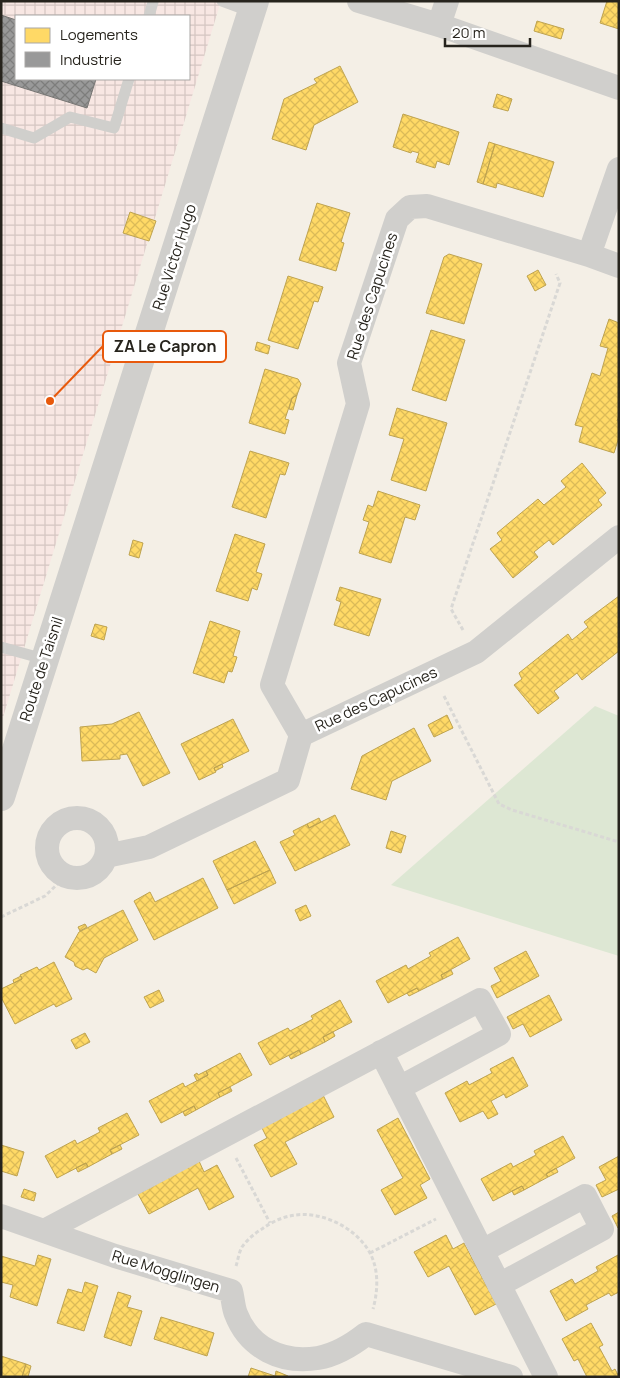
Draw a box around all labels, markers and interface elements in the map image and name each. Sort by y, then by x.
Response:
legend [15,15,190,80]
scale bar [445,15,530,47]
text: 20 m [452,22,485,43]
text: Logements [60,24,138,45]
text: Industrie [60,49,122,70]
street label: Rue Victor Hugo [147,201,201,313]
street label: Rue des Capucines [342,230,403,362]
callout: ZA Le Capron [103,331,226,362]
text: ZA Le Capron [114,335,216,357]
street label: Route de Taisnil [14,614,68,724]
street label: Rue des Capucines [311,661,441,737]
street label: Rue Mogglingen [110,1245,223,1297]

